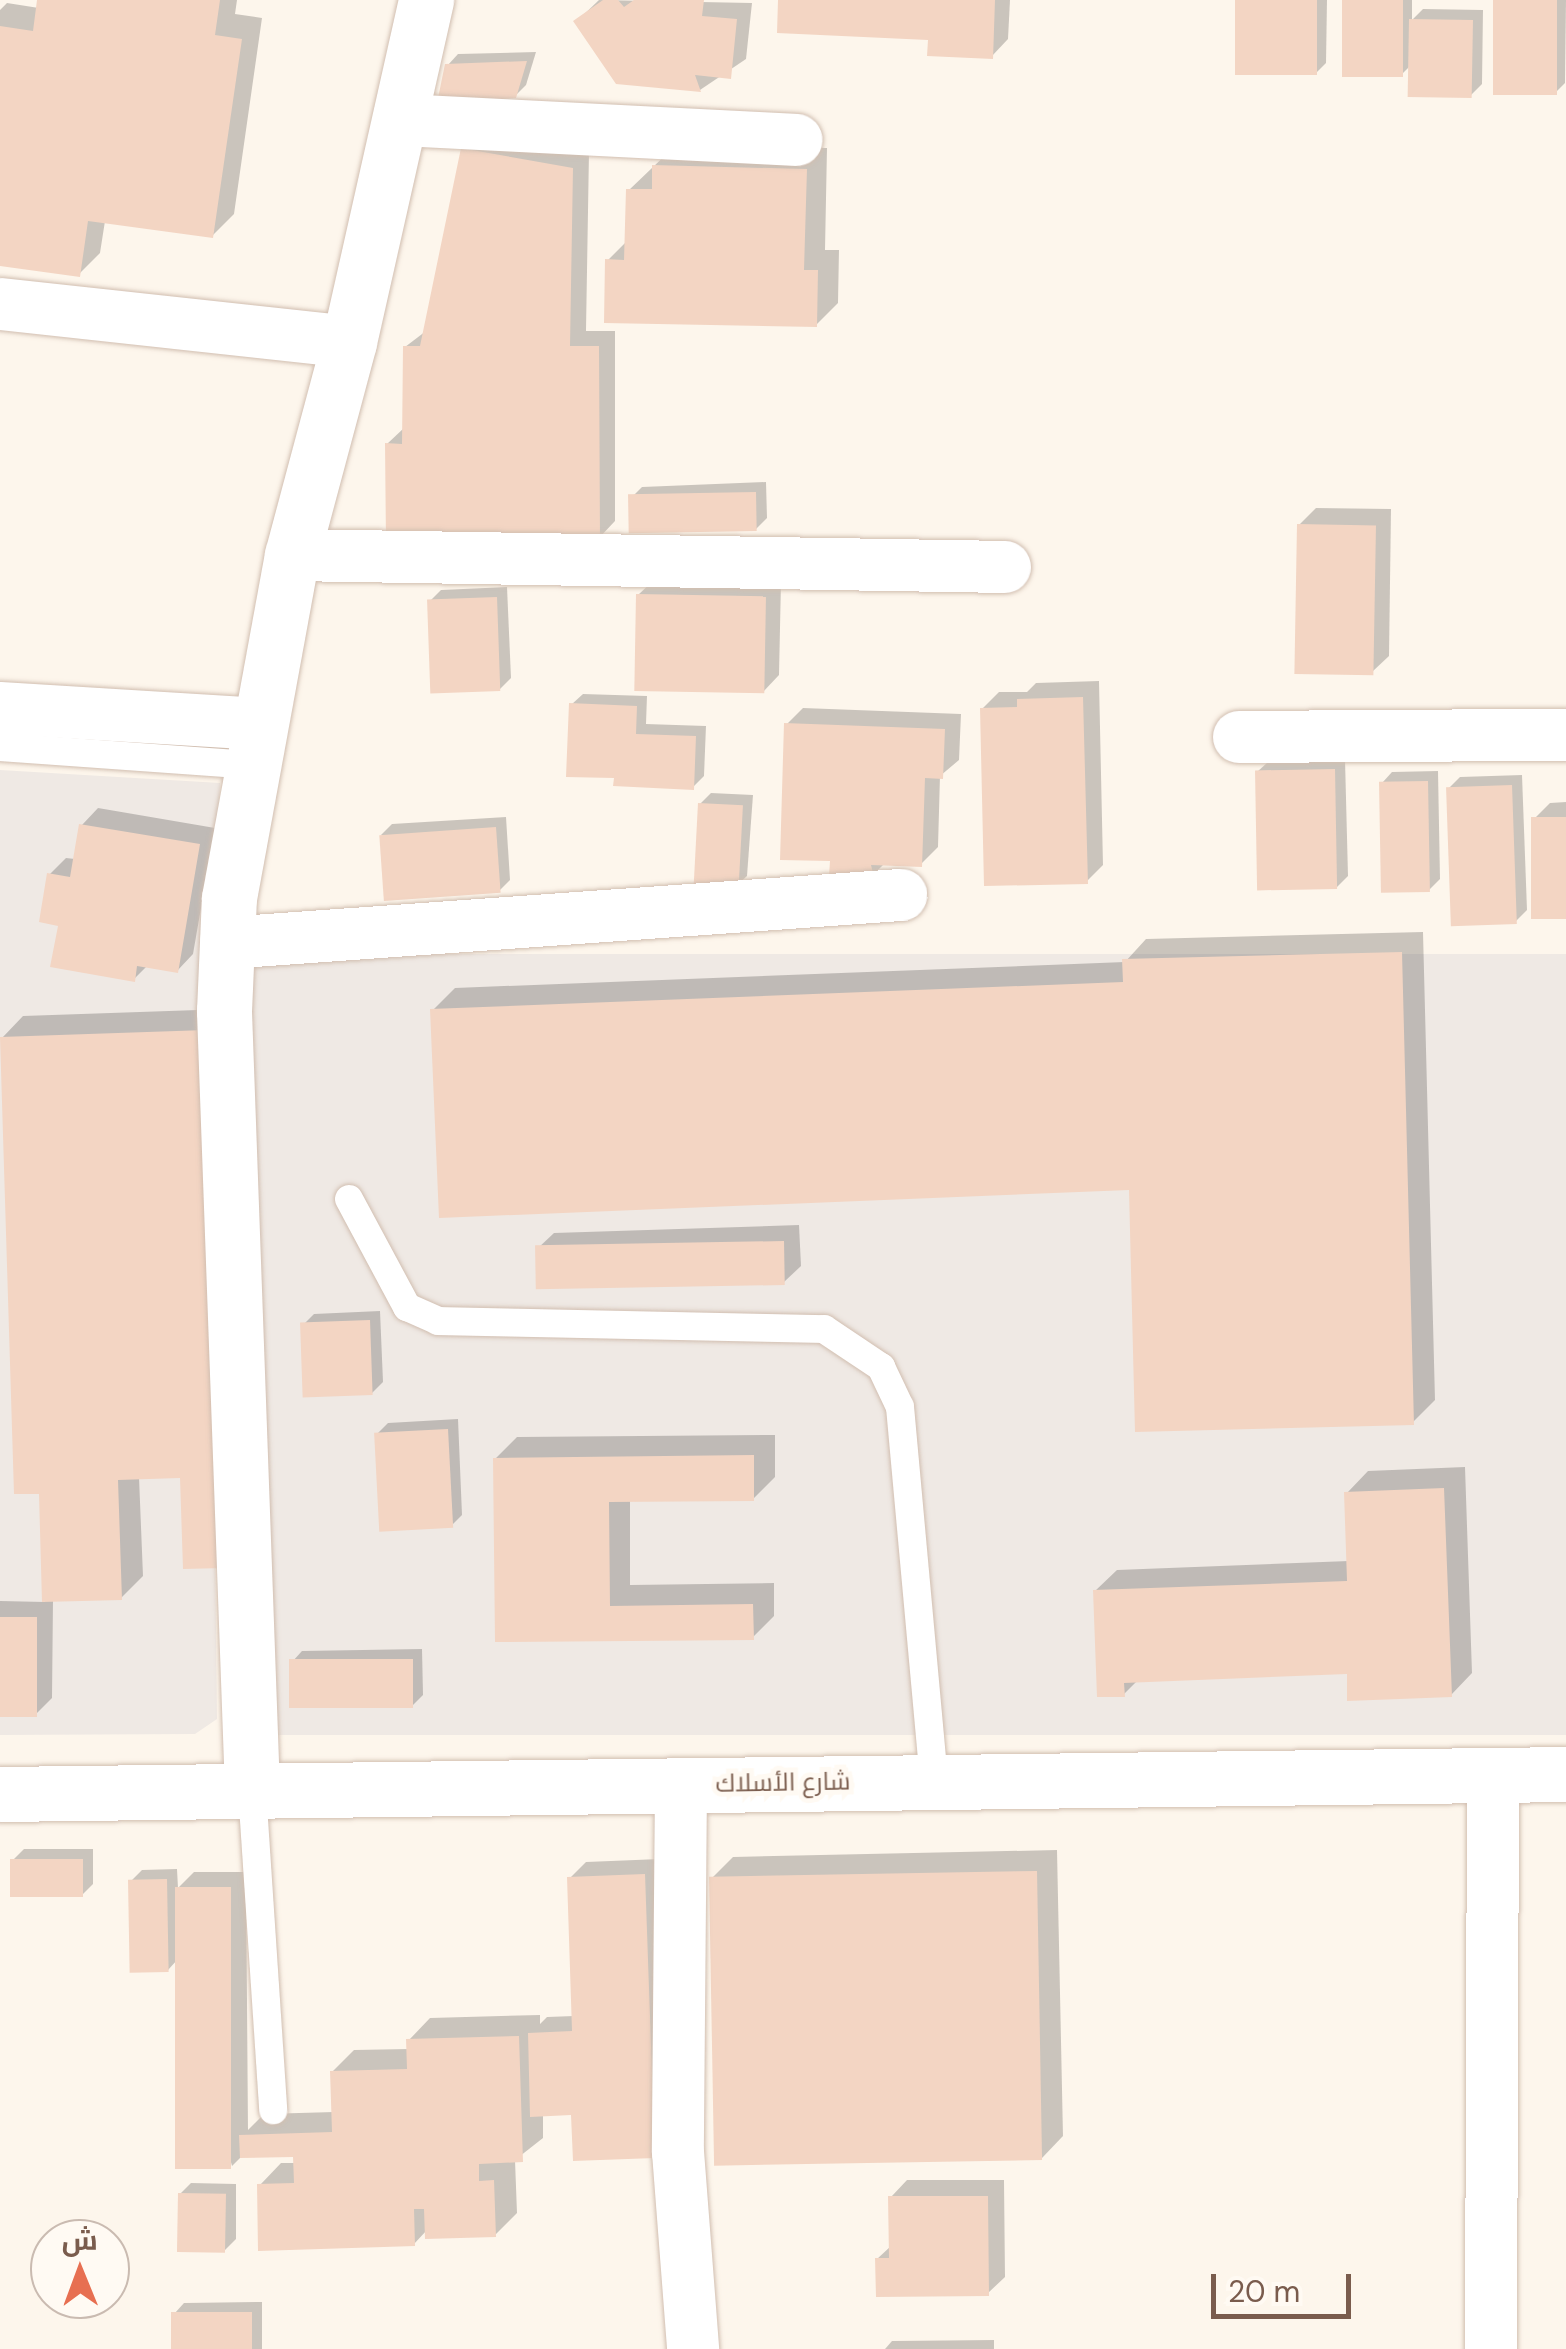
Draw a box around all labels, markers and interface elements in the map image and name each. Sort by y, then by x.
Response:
street label: شارع الأسلاك [715,1767,851,1799]
north arrow [30,2219,130,2319]
text: ش [61,2222,98,2259]
scale bar [1216,2254,1356,2316]
text: 20 m [1228,2272,1300,2311]

